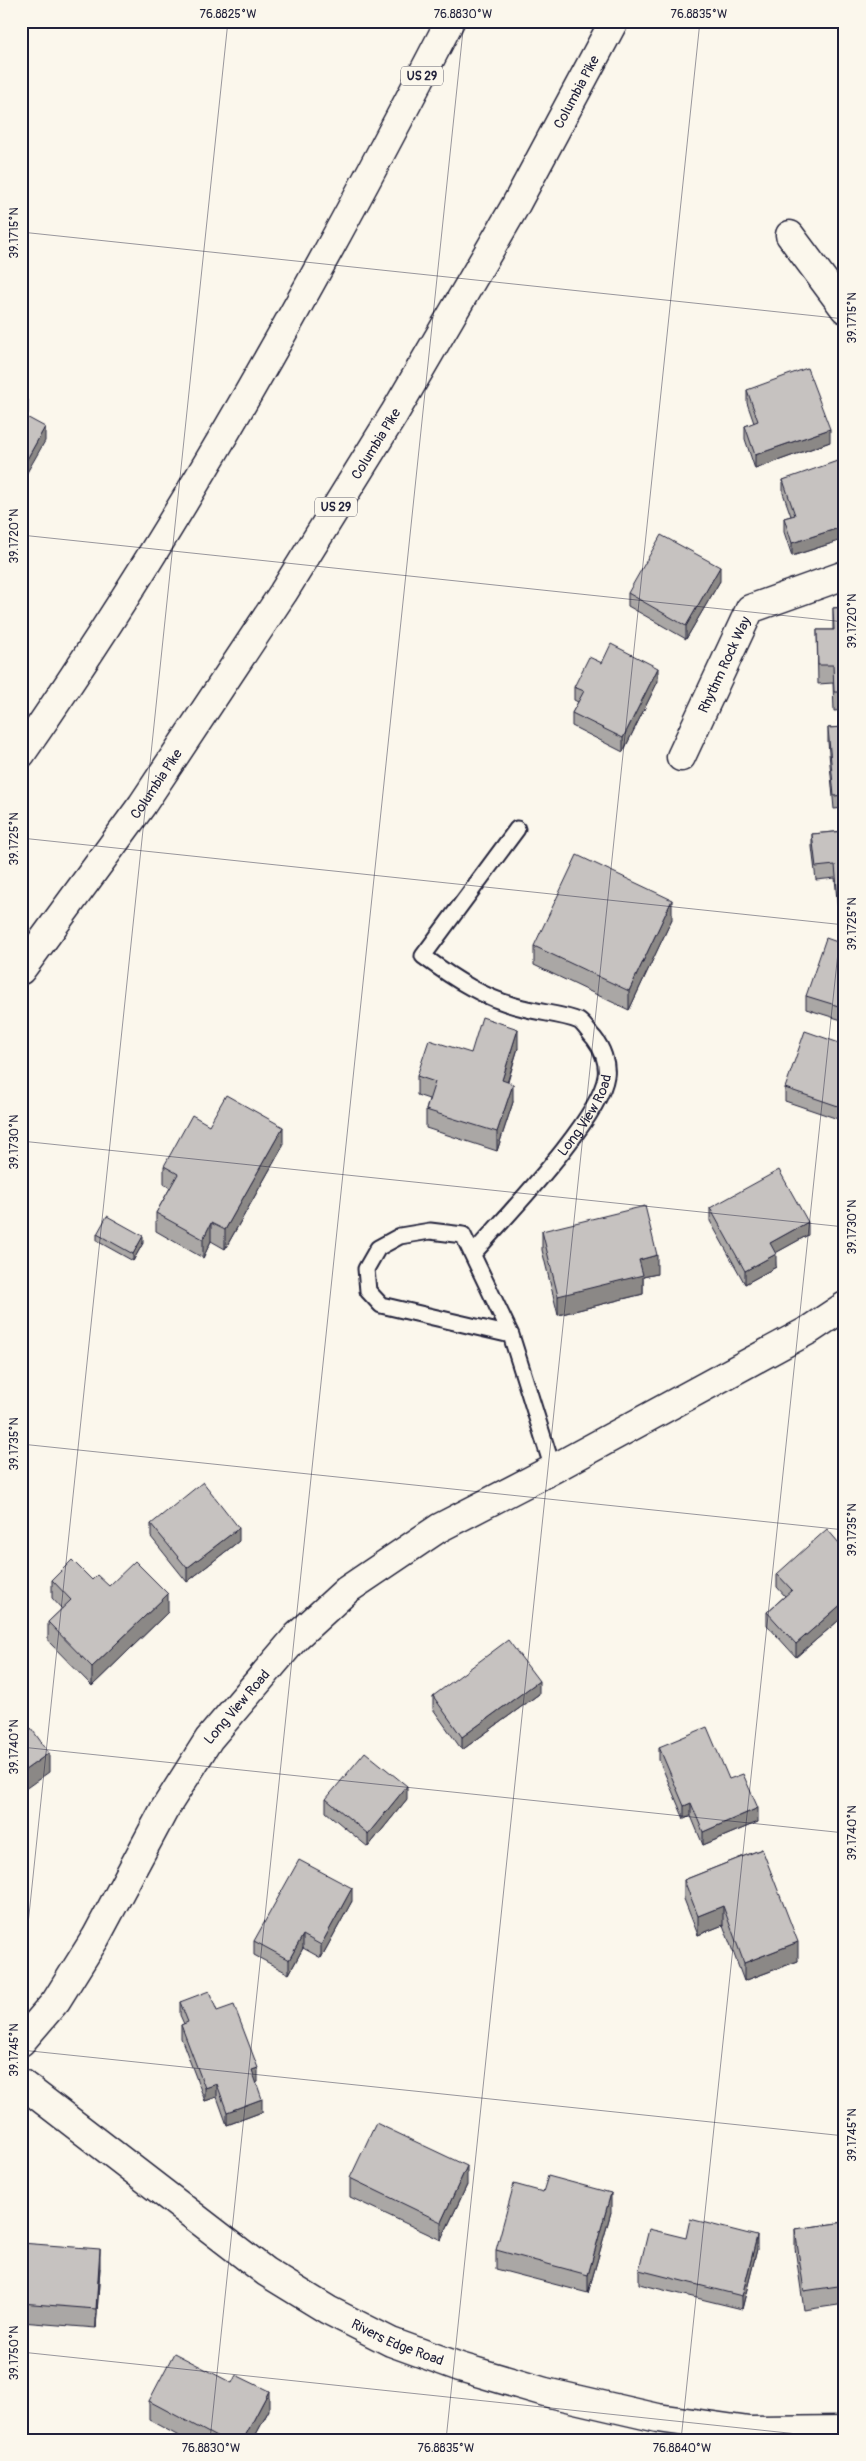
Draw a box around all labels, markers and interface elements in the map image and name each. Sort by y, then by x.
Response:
text: 76.8825°W [200,7,256,22]
text: 76.8830°W [434,7,492,22]
text: 76.8835°W [671,7,727,22]
street label: Columbia Pike [550,52,603,131]
road number: US 29 [401,66,443,85]
text: 39.1715°N [7,207,22,259]
text: 39.1715°N [845,292,860,344]
street label: Columbia Pike [347,405,404,482]
road number: US 29 [315,498,357,516]
text: 39.1720°N [7,509,22,563]
text: 39.1720°N [845,594,860,648]
street label: Rhythm Rock Way [694,614,754,716]
street label: Columbia Pike [126,746,185,822]
text: 39.1725°N [7,812,22,866]
text: 39.1725°N [845,897,860,951]
street label: Long View Road [554,1073,615,1159]
text: 39.1730°N [7,1115,22,1169]
text: 39.1730°N [845,1200,860,1254]
text: 39.1735°N [7,1417,22,1471]
text: 39.1735°N [845,1503,860,1557]
street label: Long View Road [200,1666,273,1747]
text: 39.1740°N [7,1719,22,1775]
text: 39.1740°N [845,1805,860,1861]
text: 39.1745°N [7,2023,22,2077]
text: 39.1745°N [845,2108,860,2162]
street label: Rivers Edge Road [349,2315,446,2369]
text: 39.1750°N [7,2326,22,2380]
text: 76.8830°W [182,2441,240,2456]
text: 76.8835°W [418,2441,474,2456]
text: 76.8840°W [653,2441,711,2456]

